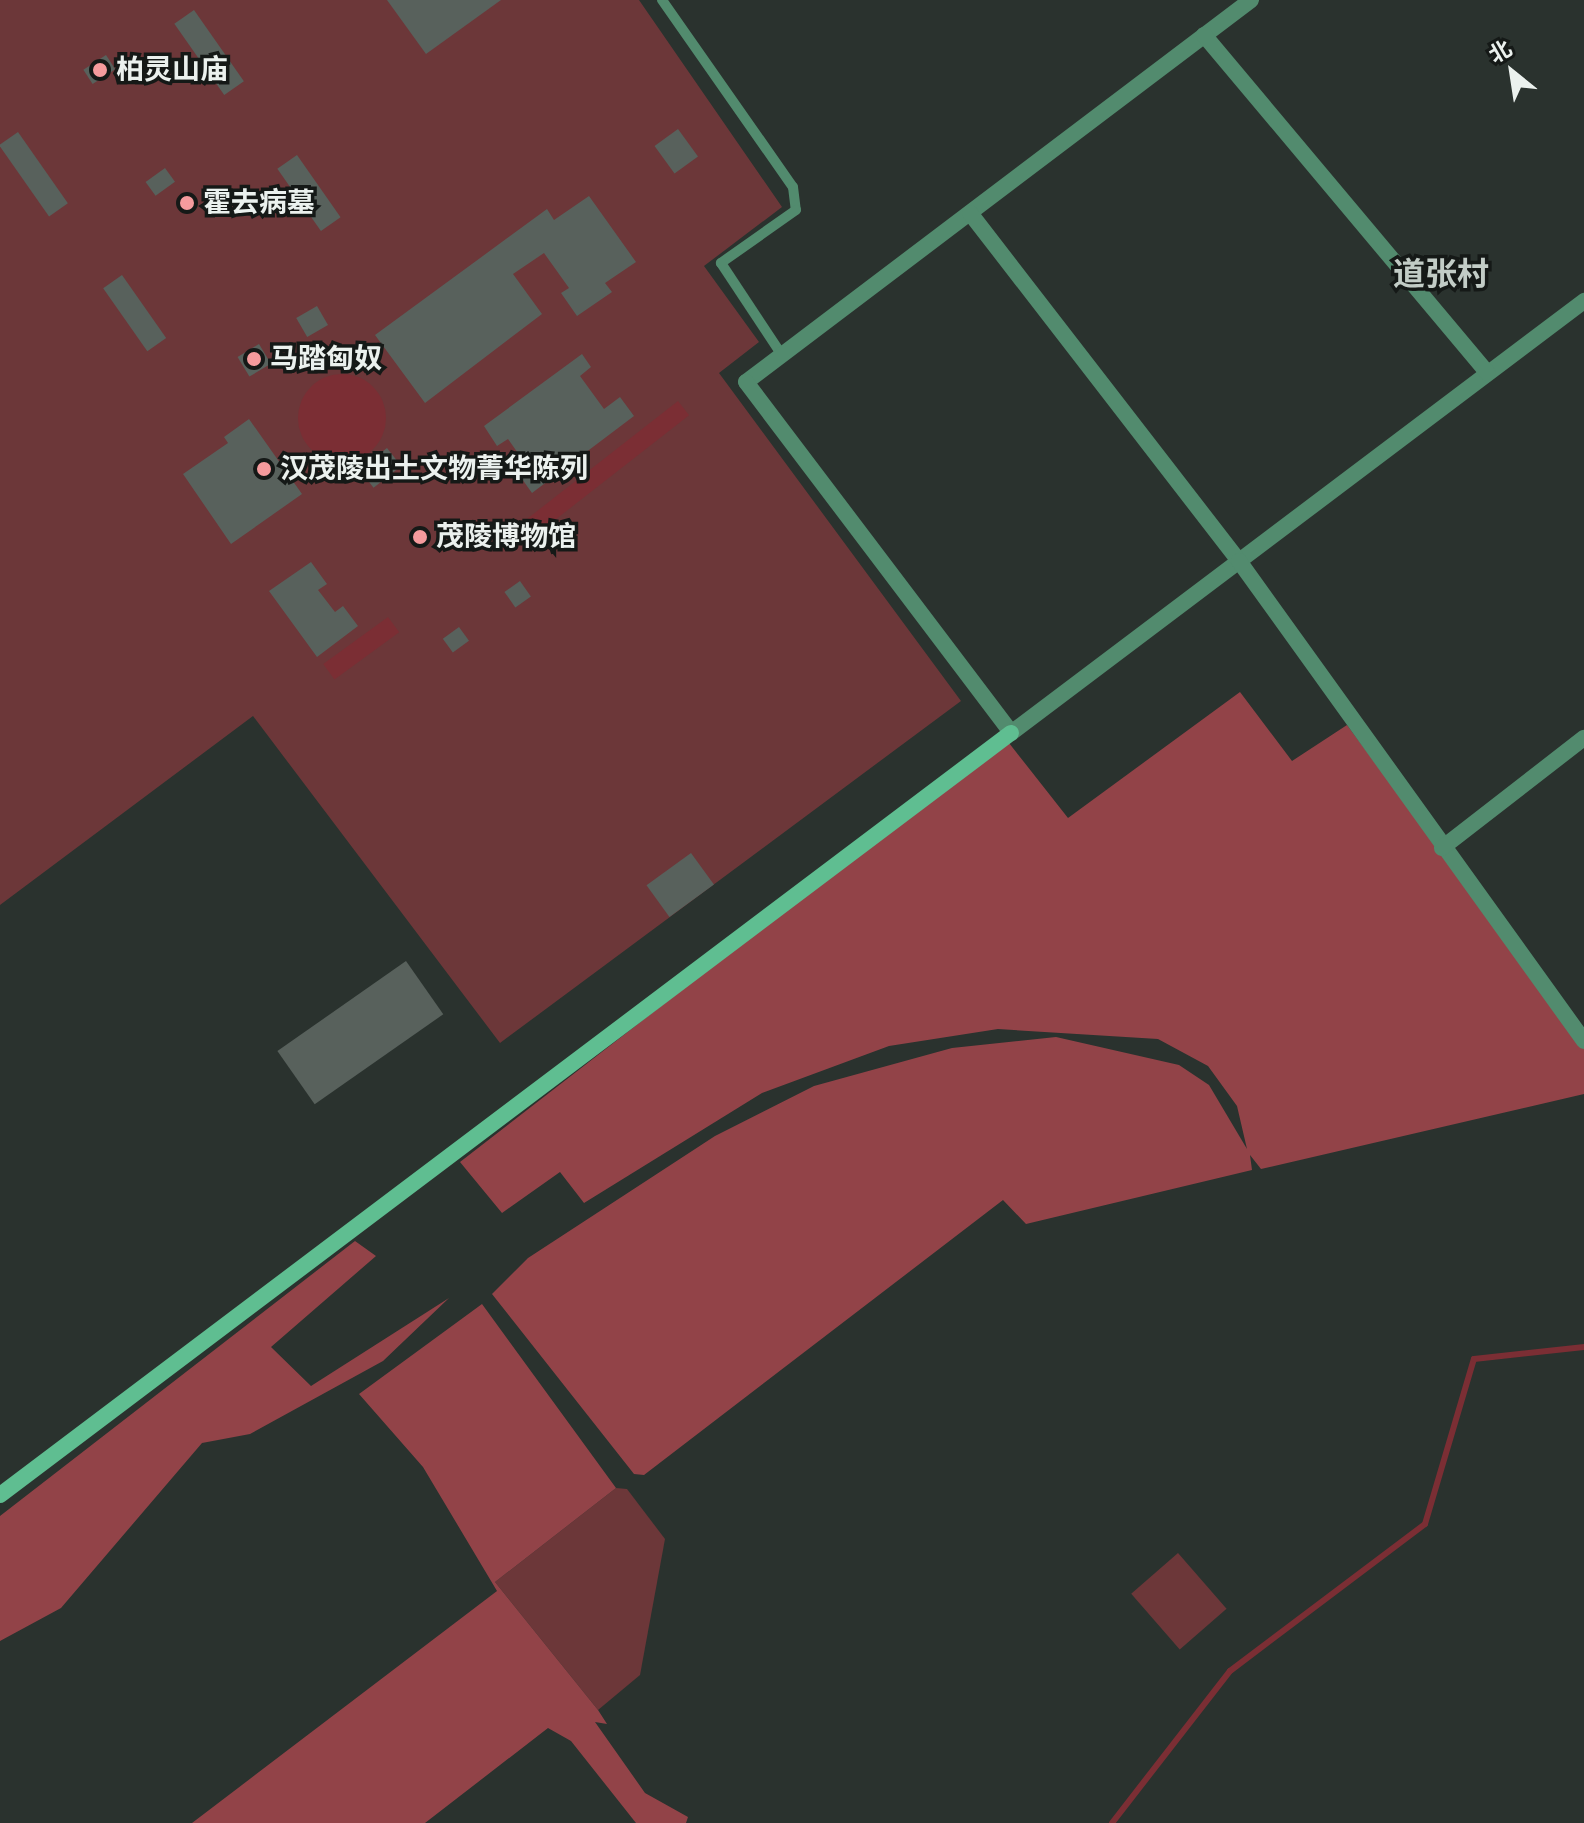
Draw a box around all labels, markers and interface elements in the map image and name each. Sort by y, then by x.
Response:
north arrow [1472,32,1552,112]
text: 北 [1484,34,1516,68]
place label: 柏灵山庙 [116,53,228,87]
marker: 柏灵山庙 [91,61,109,79]
place label: 霍去病墓 [203,186,315,220]
marker: 霍去病墓 [178,194,196,212]
district label: 道张村 [1393,255,1489,293]
place label: 马踏匈奴 [270,342,382,376]
marker: 马踏匈奴 [245,350,263,368]
place label: 汉茂陵出土文物菁华陈列 [280,452,588,486]
marker: 汉茂陵出土文物菁华陈列 [255,460,273,478]
place label: 茂陵博物馆 [436,520,576,554]
marker: 茂陵博物馆 [411,528,429,546]

